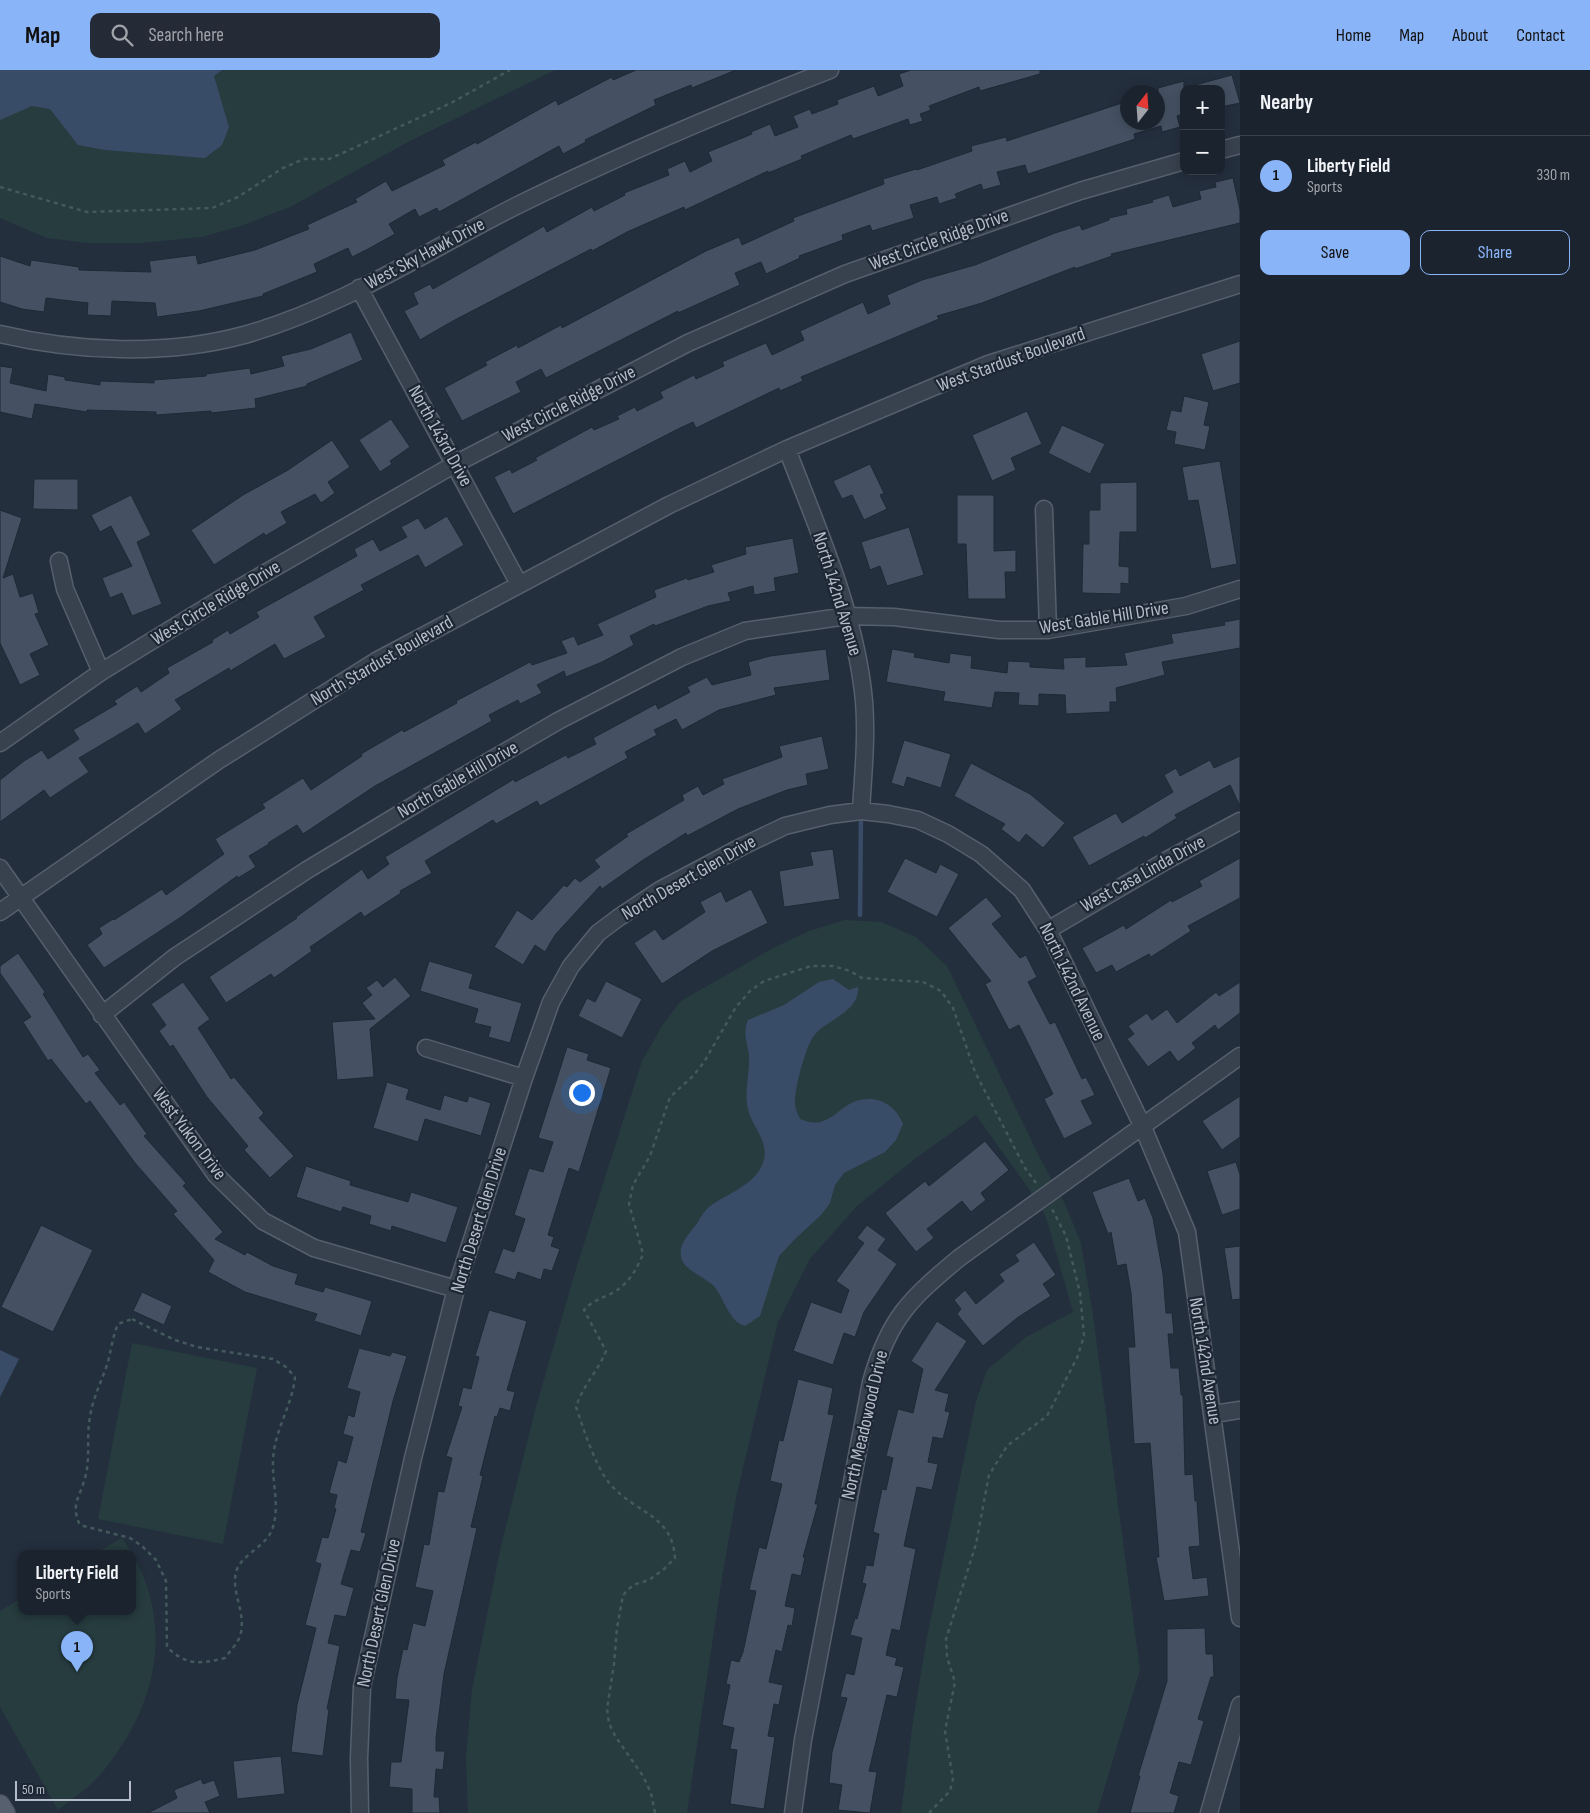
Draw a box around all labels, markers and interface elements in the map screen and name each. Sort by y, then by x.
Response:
search box [90,13,440,58]
text: Map [25,21,60,50]
icon: search [108,21,136,49]
text: Search here [148,24,224,47]
text: Home [1336,25,1371,46]
text: Map [1399,25,1424,46]
text: About [1452,25,1488,46]
text: Contact [1516,25,1565,46]
north arrow [1120,85,1165,130]
map controls [1180,85,1225,175]
button: + [1180,85,1225,130]
text: Nearby [1260,90,1313,115]
button: − [1180,130,1225,175]
text: Liberty Field [1307,155,1390,178]
text: 1 [1273,166,1279,185]
text: 330 m [1537,166,1570,185]
text: Sports [1307,178,1342,197]
street label: West Circle Ridge Drive [866,204,1012,276]
street label: West Sky Hawk Drive [361,213,489,295]
button: Save [1260,230,1410,275]
button: Share [1420,230,1570,275]
street label: West Stardust Boulevard [934,323,1088,397]
street label: West Circle Ridge Drive [498,360,640,448]
street label: North 143rd Drive [403,381,477,491]
street label: North 142nd Avenue [807,529,867,659]
street label: West Circle Ridge Drive [147,555,285,651]
street label: West Gable Hill Drive [1038,596,1170,640]
street label: North Stardust Boulevard [307,611,457,711]
street label: North Gable Hill Drive [394,736,522,824]
street label: North Desert Glen Drive [618,830,760,926]
street label: West Casa Linda Drive [1077,830,1209,918]
street label: North 142nd Avenue [1034,919,1110,1045]
your location [569,1080,595,1106]
street label: West Yukon Drive [147,1083,231,1185]
street label: North Desert Glen Drive [446,1144,512,1296]
street label: North 142nd Avenue [1184,1296,1226,1426]
street label: North Meadowood Drive [837,1348,893,1502]
street label: North Desert Glen Drive [352,1537,406,1689]
popup [18,1550,136,1615]
text: Liberty Field [35,1562,119,1585]
text: Sports [35,1585,71,1604]
pin: 1 [61,1631,93,1672]
scale bar [15,1778,131,1801]
text: 50 m [22,1781,45,1798]

